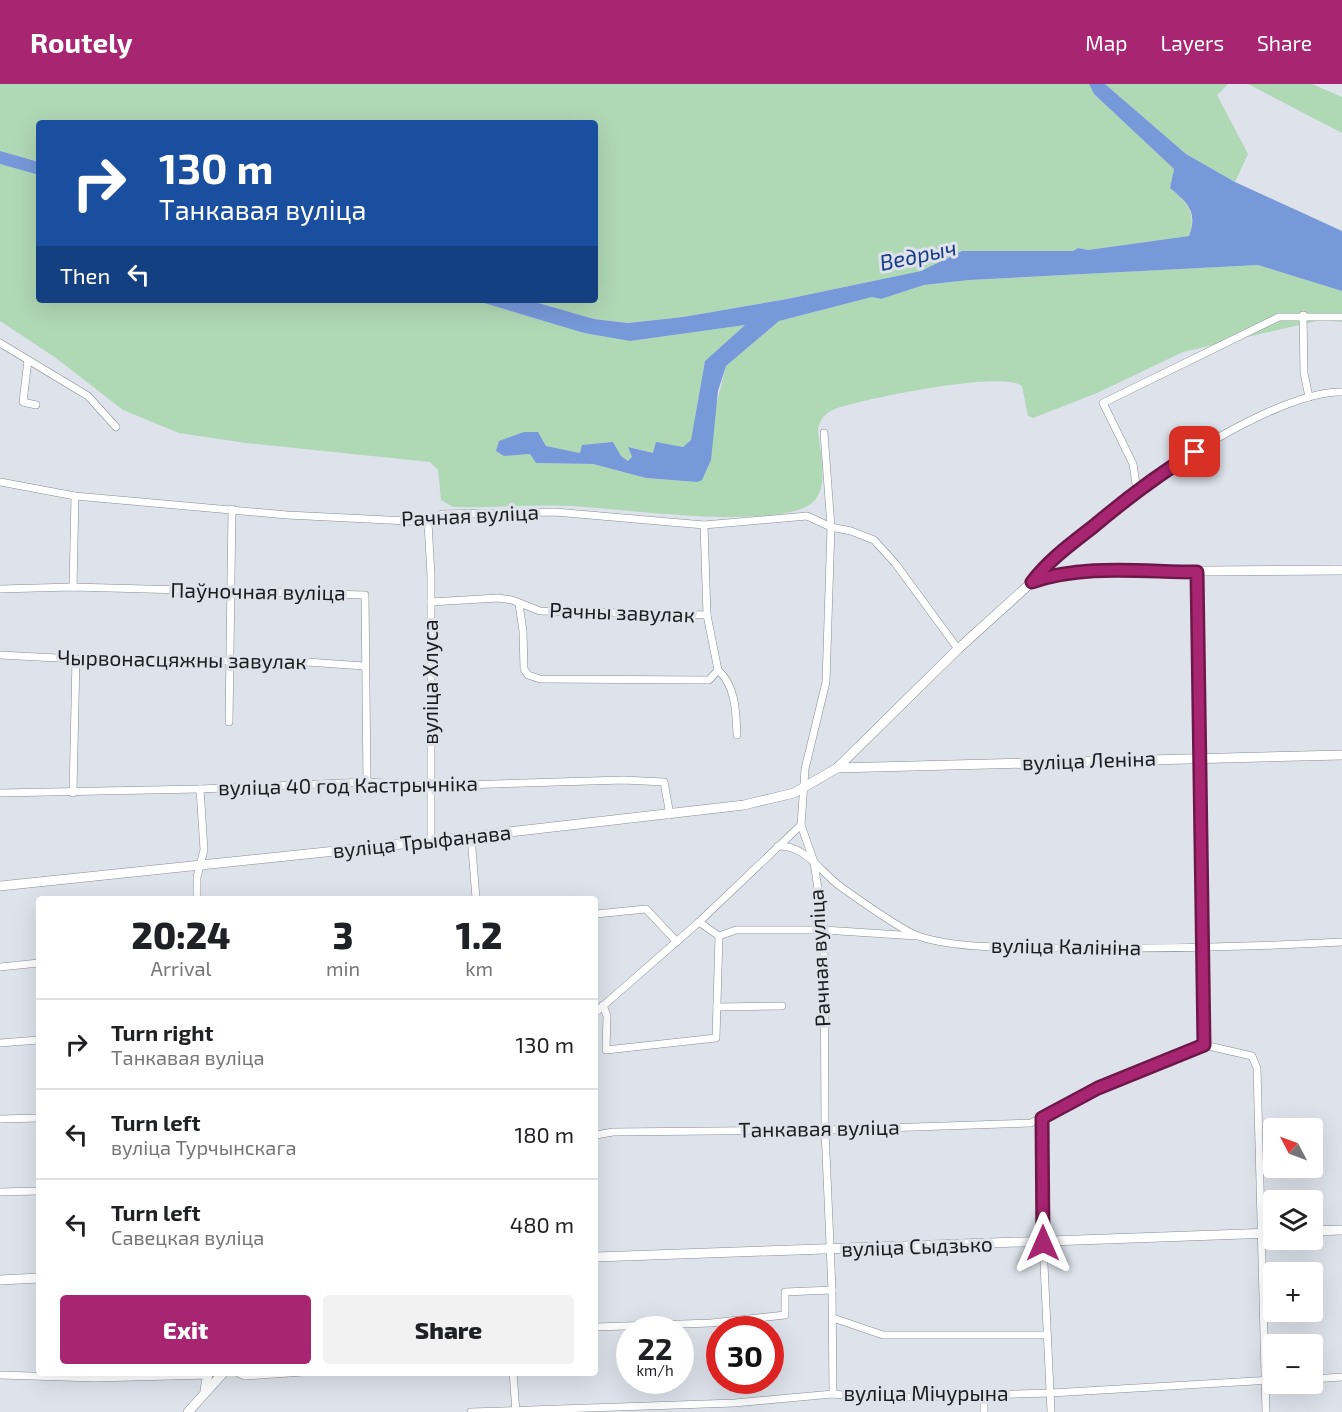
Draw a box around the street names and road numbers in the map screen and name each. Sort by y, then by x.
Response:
street label: Рачная вуліца [400,498,540,532]
street label: Паўночная вуліца [170,576,346,606]
street label: Рачны завулак [549,596,695,628]
street label: вуліца Хлуса [417,619,443,745]
street label: Чырвонасцяжны завулак [57,644,307,674]
street label: вуліца Леніна [1021,745,1156,775]
street label: вуліца 40 год Кастрычніка [218,770,478,800]
street label: вуліца Трыфанава [331,819,512,863]
street label: Рачная вуліца [802,888,836,1028]
street label: вуліца Калініна [991,932,1141,960]
street label: Танкавая вуліца [738,1114,900,1142]
street label: вуліца Сыдзько [841,1230,993,1262]
street label: вуліца Мічурына [843,1380,1009,1406]

